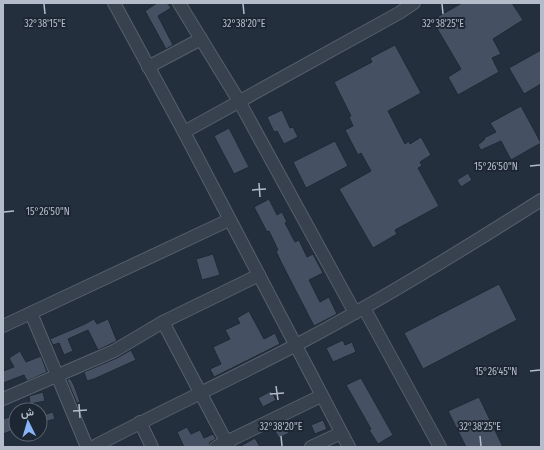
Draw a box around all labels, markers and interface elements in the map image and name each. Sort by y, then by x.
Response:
text: 32°38'15"E [24,18,66,30]
text: 32°38'20"E [223,18,266,30]
text: 32°38'25"E [422,18,464,30]
text: 15°26'50"N [474,161,518,173]
text: 15°26'50"N [26,206,70,218]
text: 15°26'45"N [475,366,517,378]
north arrow [8,402,48,442]
text: ش [20,405,34,420]
text: 32°38'20"E [260,421,303,433]
text: 32°38'25"E [459,421,501,433]

